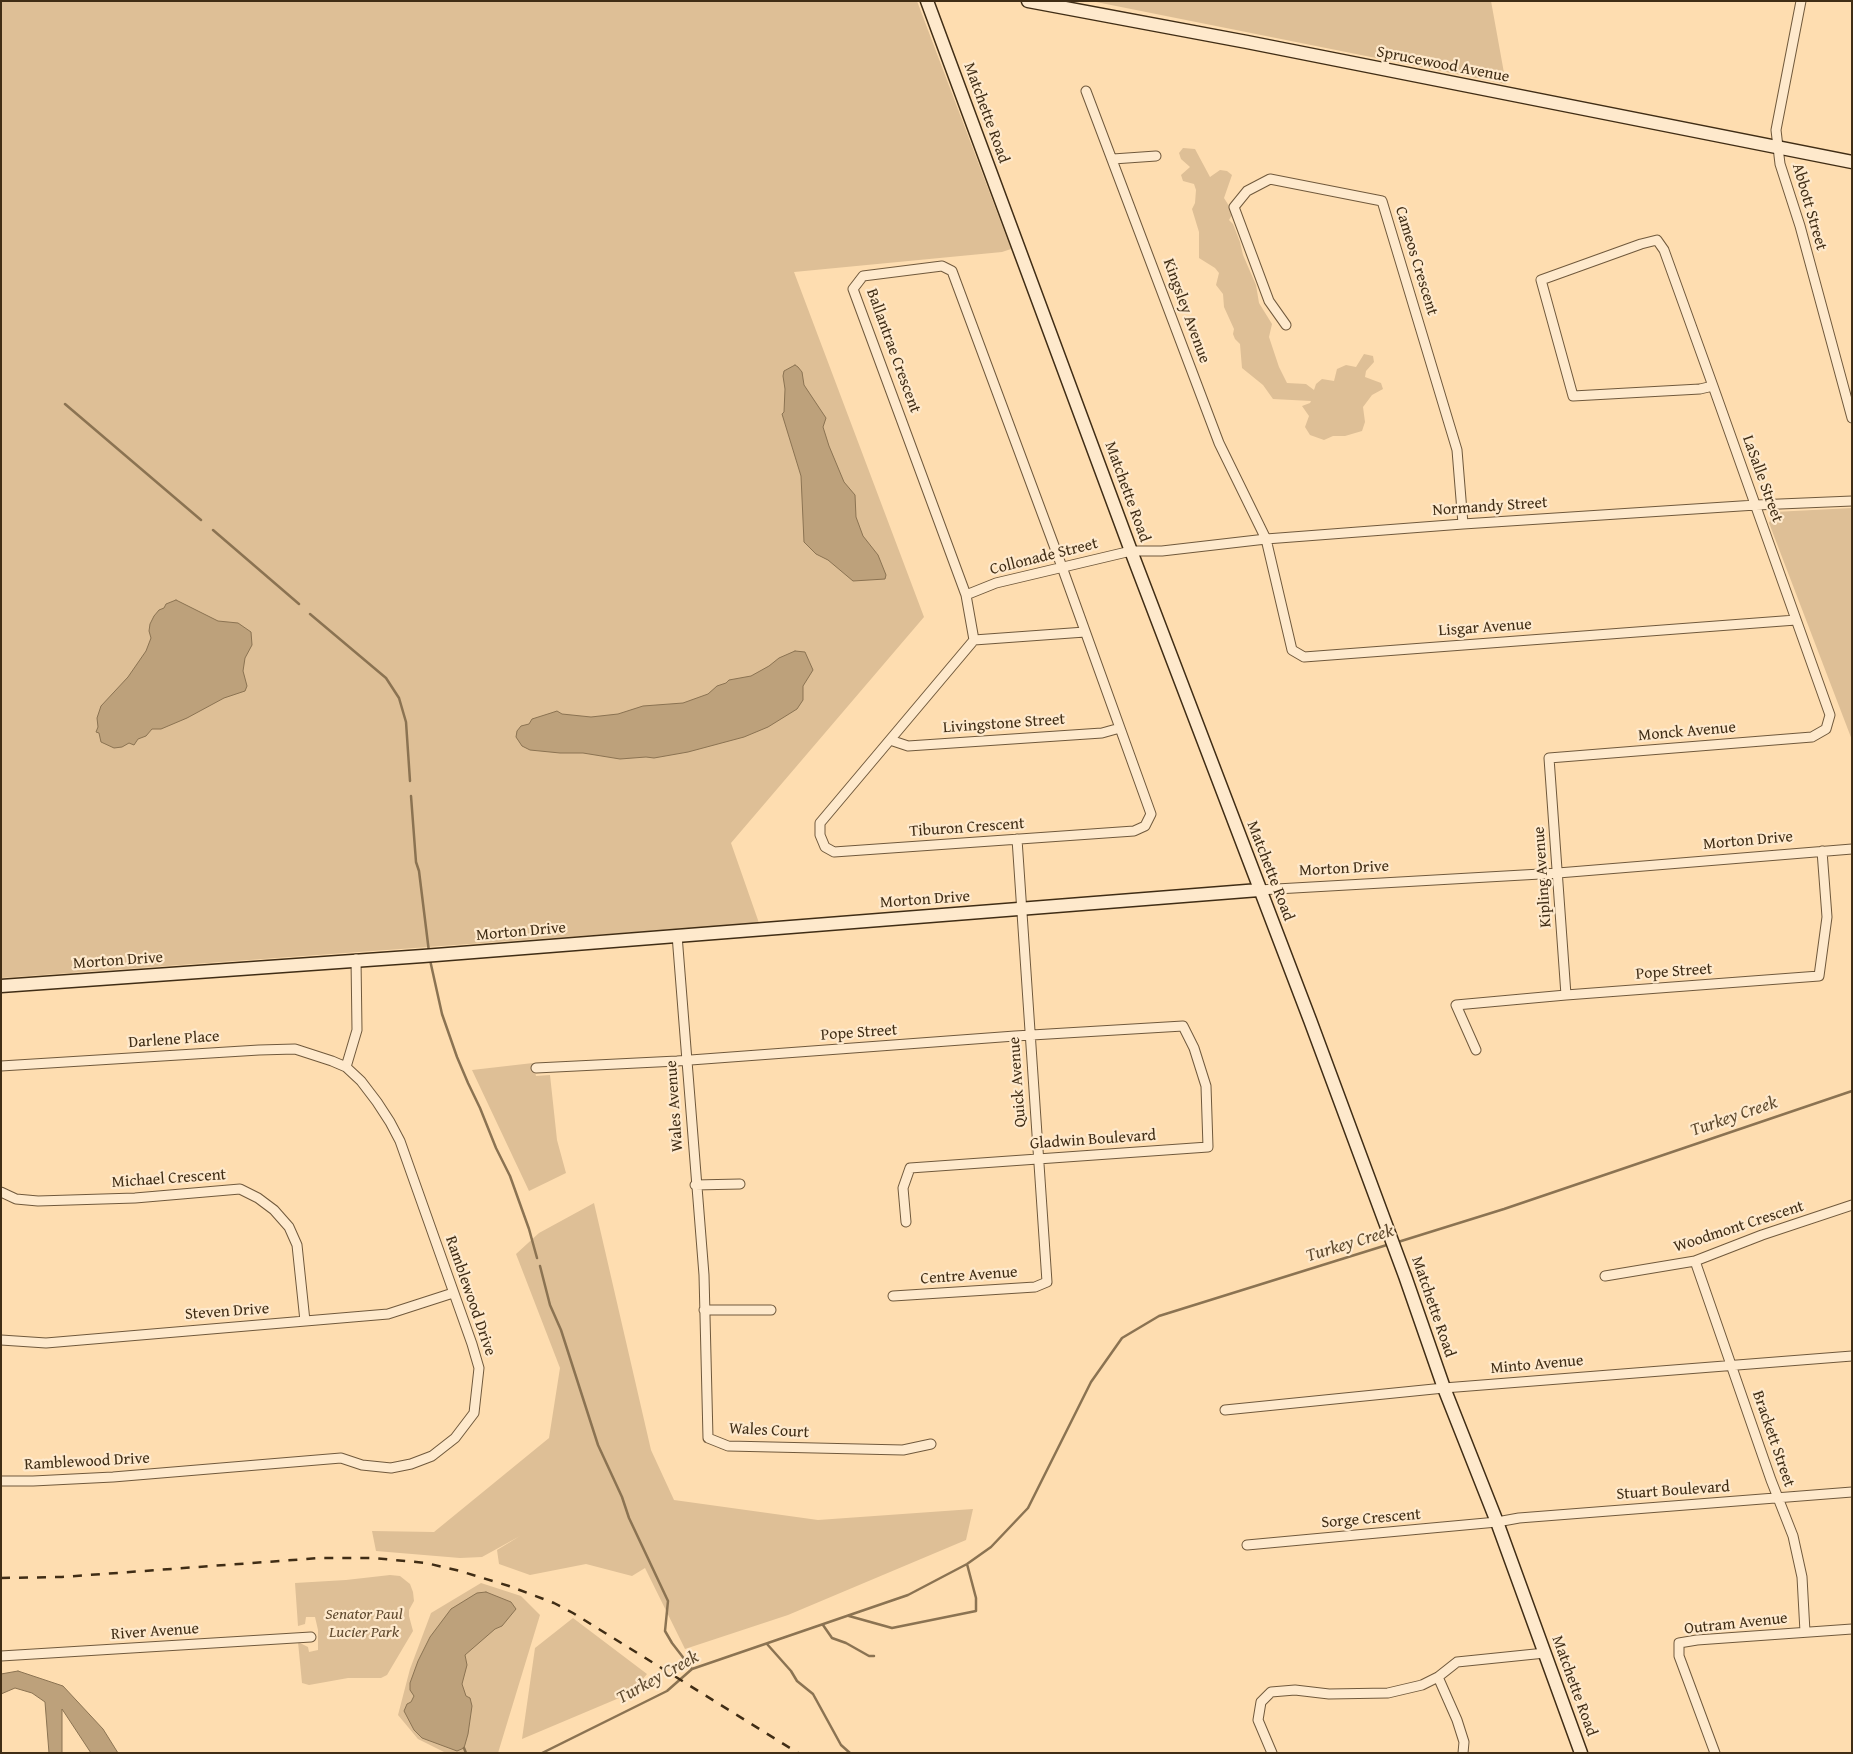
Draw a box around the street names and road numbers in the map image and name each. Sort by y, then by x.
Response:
street label: Sprucewood Avenue [1375,43,1511,87]
street label: Matchette Road [959,60,1013,166]
street label: Abbott Street [1787,161,1831,253]
street label: Cameos Crescent [1390,204,1442,318]
street label: Kingsley Avenue [1158,256,1214,366]
street label: Ballantrae Crescent [862,286,924,416]
street label: LaSalle Street [1737,433,1787,525]
street label: Matchette Road [1100,439,1154,545]
street label: Normandy Street [1432,493,1548,521]
street label: Collonade Street [988,534,1100,580]
street label: Lisgar Avenue [1438,615,1532,641]
street label: Livingstone Street [942,710,1066,738]
street label: Monck Avenue [1637,718,1737,746]
street label: Tiburon Crescent [909,814,1025,842]
street label: Matchette Road [1242,818,1298,924]
street label: Kipling Avenue [1530,826,1556,928]
street label: Morton Drive [1702,828,1794,854]
street label: Morton Drive [1299,857,1389,881]
street label: Morton Drive [879,887,971,913]
street label: Morton Drive [475,919,567,945]
street label: Morton Drive [72,948,164,974]
street label: Pope Street [1635,960,1713,984]
street label: Pope Street [820,1021,898,1045]
street label: Darlene Place [128,1027,220,1053]
street label: Quick Avenue [1005,1036,1031,1128]
street label: Wales Avenue [662,1060,688,1152]
street label: Gladwin Boulevard [1029,1126,1157,1154]
street label: Michael Crescent [111,1165,227,1193]
street label: Woodmont Crescent [1672,1197,1806,1257]
street label: Ramblewood Drive [440,1234,500,1358]
street label: Matchette Road [1407,1254,1459,1360]
street label: Centre Avenue [920,1263,1018,1289]
street label: Steven Drive [184,1299,270,1325]
street label: Minto Avenue [1490,1351,1584,1379]
street label: Brackett Street [1748,1388,1798,1490]
street label: Wales Court [728,1419,810,1443]
street label: Ramblewood Drive [24,1449,150,1475]
street label: Stuart Boulevard [1616,1477,1730,1505]
street label: Sorge Crescent [1321,1505,1421,1533]
street label: Outram Avenue [1683,1609,1789,1639]
street label: River Avenue [110,1619,200,1645]
street label: Matchette Road [1547,1633,1601,1739]

